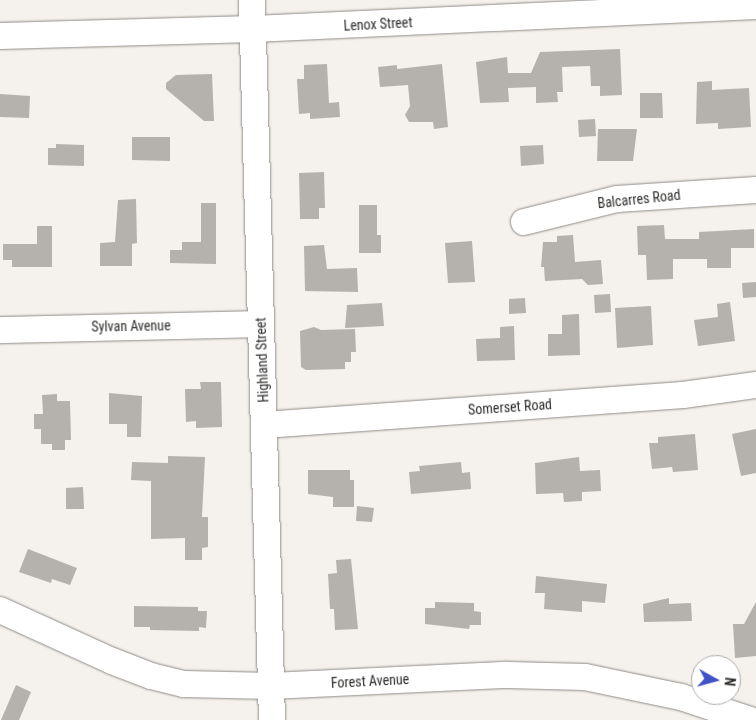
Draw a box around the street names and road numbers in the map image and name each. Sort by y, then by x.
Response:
street label: Lenox Street [343,14,413,34]
street label: Balcarres Road [597,186,681,212]
street label: Sylvan Avenue [91,317,171,335]
street label: Highland Street [252,317,272,403]
street label: Somerset Road [467,396,553,418]
street label: Forest Avenue [330,671,410,691]

